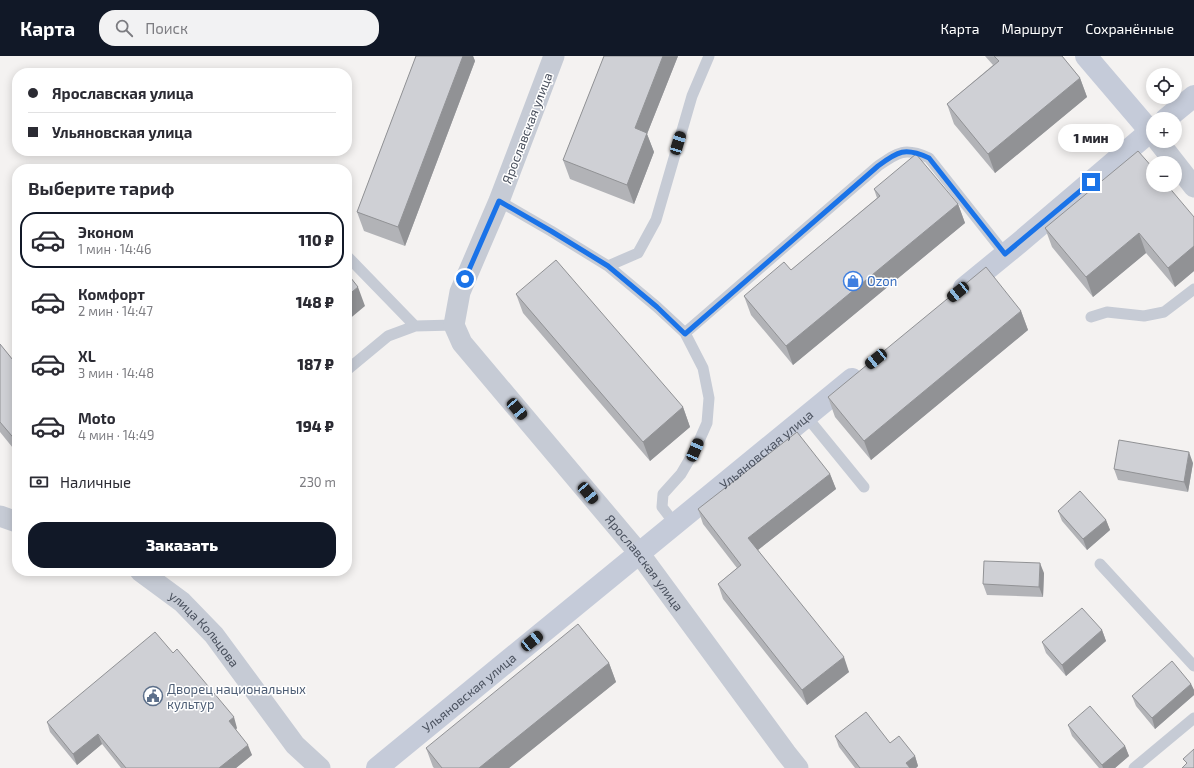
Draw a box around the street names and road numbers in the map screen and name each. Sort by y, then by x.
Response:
street label: Ярославская улица [498,70,556,186]
street label: Ульяновская улица [716,406,816,492]
street label: Ярославская улица [602,511,687,614]
street label: улица Кольцова [166,587,243,670]
street label: Ульяновская улица [419,649,519,736]

